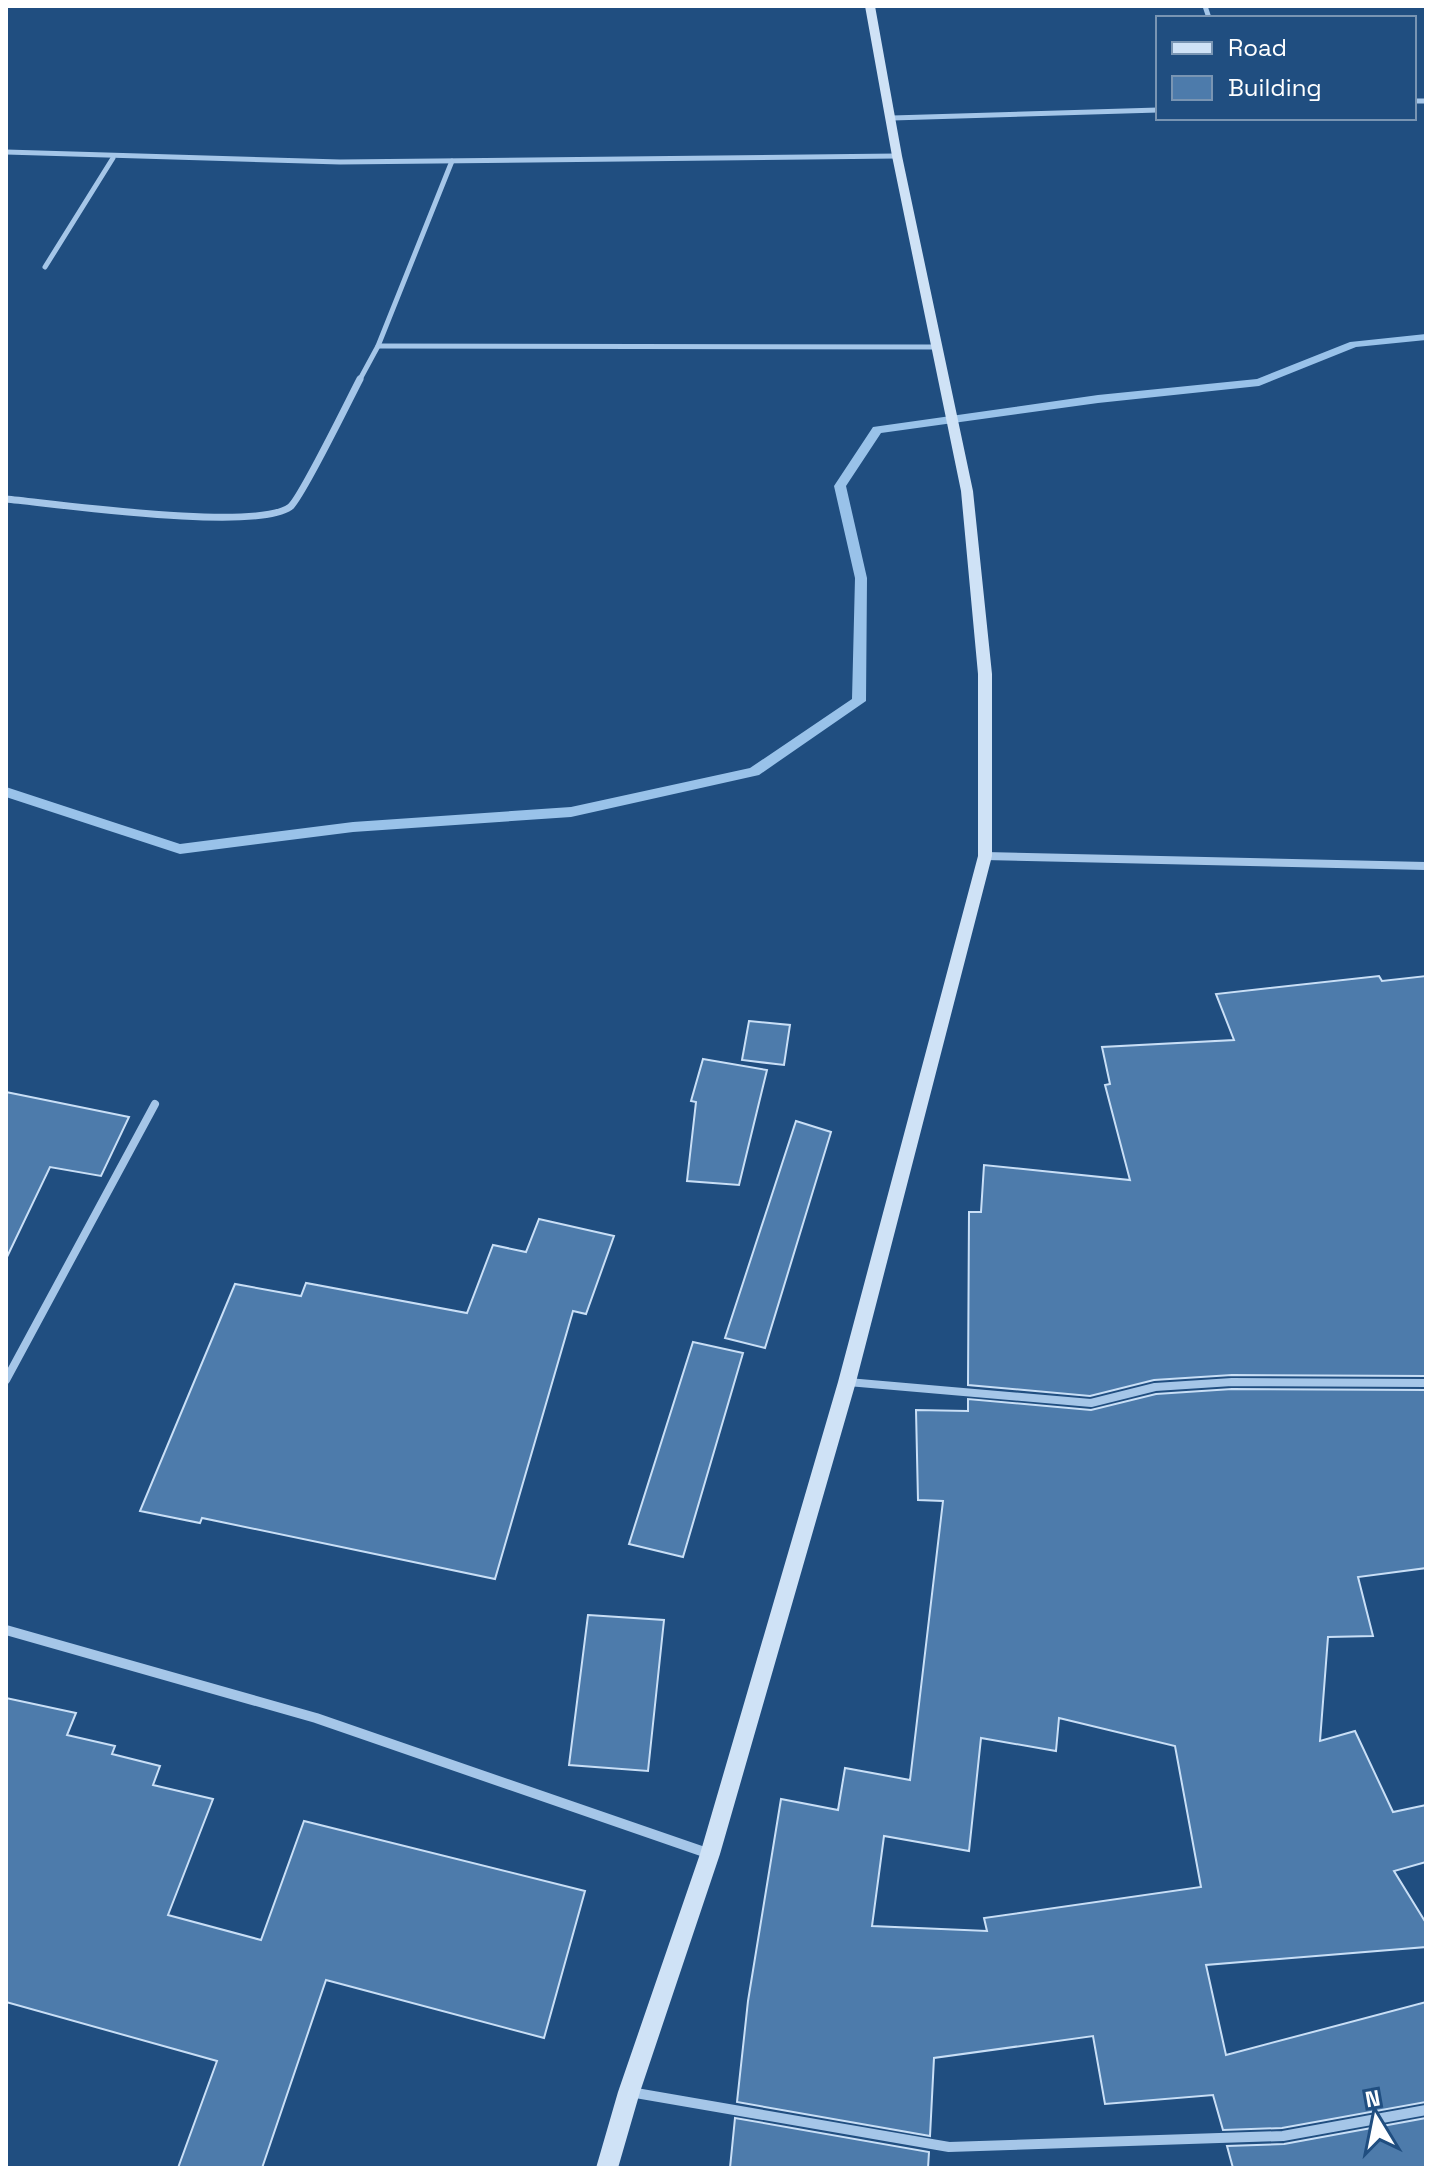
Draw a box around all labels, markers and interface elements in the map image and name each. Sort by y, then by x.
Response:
legend [1156,16,1416,120]
text: Road [1228,32,1287,63]
text: Building [1228,72,1322,103]
north arrow [1336,2078,1416,2158]
text: N [1363,2083,1382,2113]

